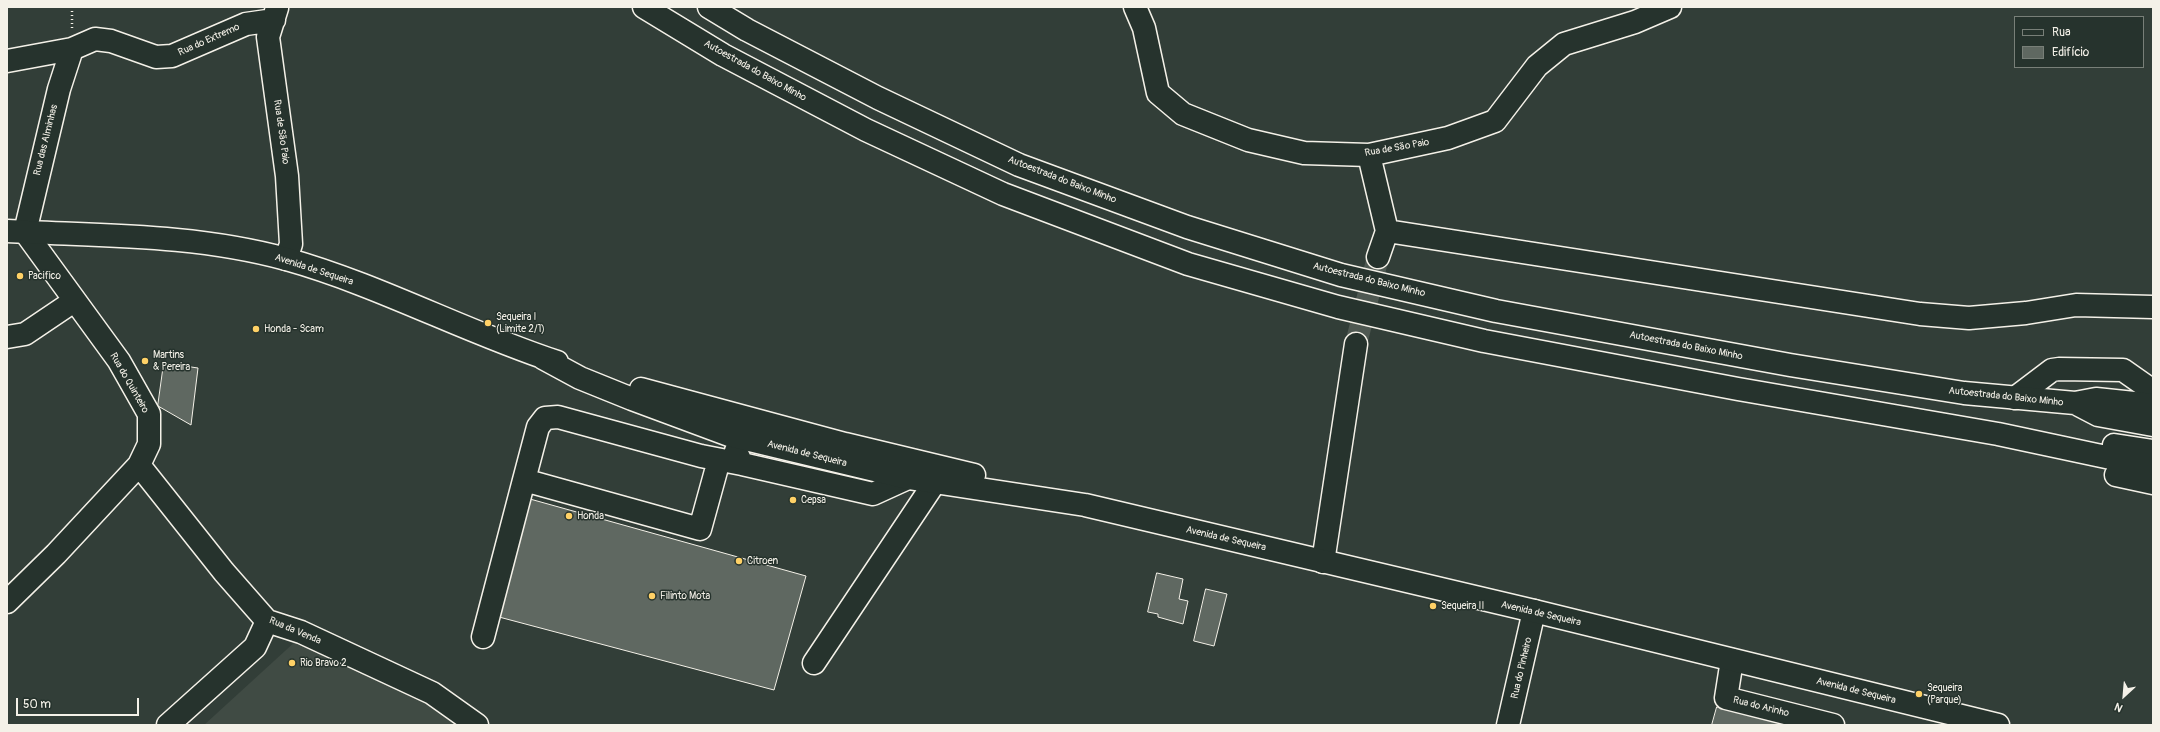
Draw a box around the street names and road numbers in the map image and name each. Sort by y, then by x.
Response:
street label: Rua do Extremo [176,21,242,59]
street label: Autoestrada do Baixo Minho [702,38,808,104]
street label: Rua de São Paio [271,99,291,165]
street label: Rua das Alminhas [31,103,61,177]
street label: Rua de São Paio [1364,136,1430,160]
street label: Autoestrada do Baixo Minho [1006,154,1118,206]
street label: Avenida de Sequeira [273,252,355,288]
street label: Autoestrada do Baixo Minho [1312,260,1426,300]
street label: Autoestrada do Baixo Minho [1628,329,1744,363]
street label: Rua do Quinteiro [107,351,151,415]
street label: Autoestrada do Baixo Minho [1948,385,2064,409]
street label: Avenida de Sequeira [766,438,848,470]
street label: Avenida de Sequeira [1185,524,1267,554]
street label: Avenida de Sequeira [1500,599,1582,629]
street label: Rua da Venda [267,615,323,647]
street label: Rua do Pinheiro [1509,636,1535,700]
street label: Avenida de Sequeira [1815,675,1897,707]
street label: Rua do Arinho [1732,694,1790,720]

